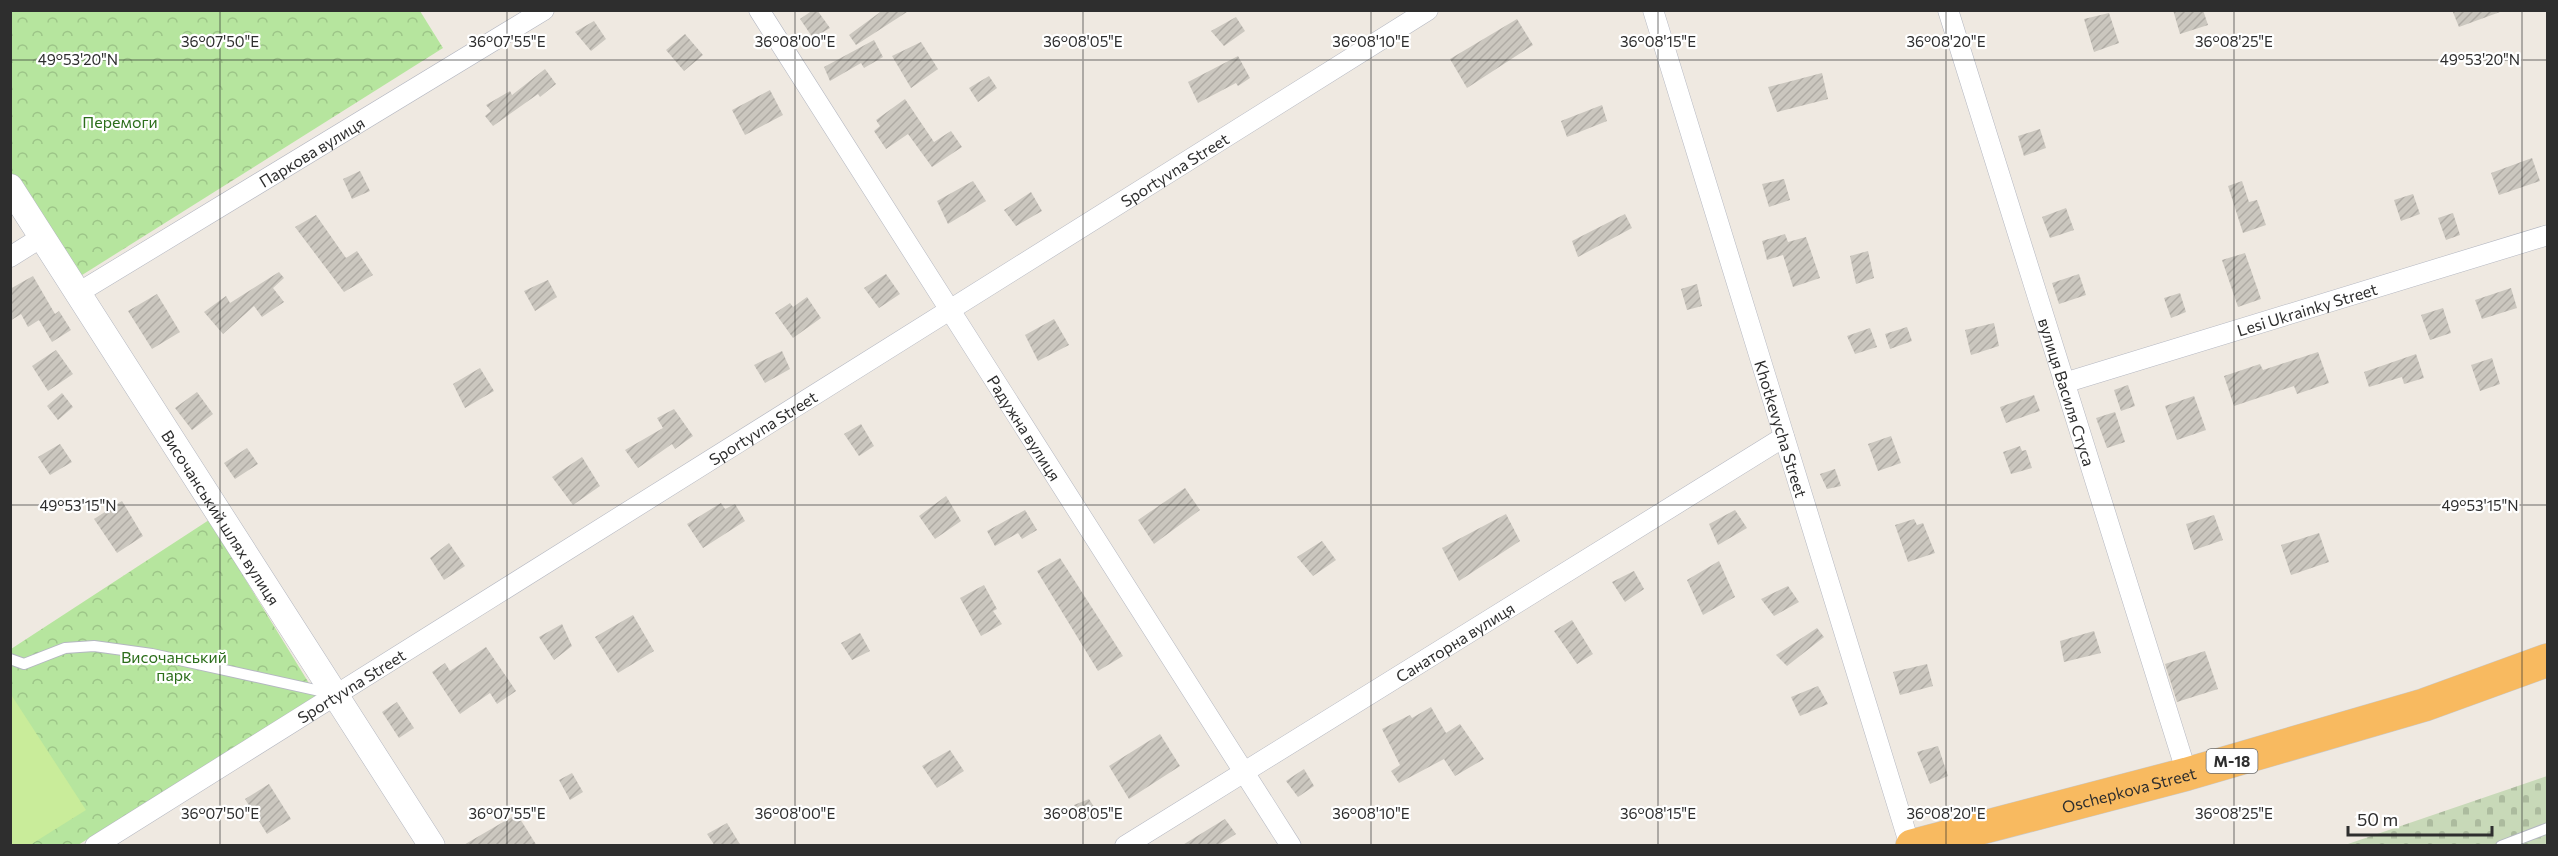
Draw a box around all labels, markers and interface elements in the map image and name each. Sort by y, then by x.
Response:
text: 36°07'50"E [181,32,259,50]
text: 36°07'55"E [468,32,546,50]
text: 36°08'00"E [755,32,835,50]
text: 36°08'05"E [1043,32,1123,50]
text: 36°08'10"E [1332,32,1410,50]
text: 36°08'15"E [1620,32,1696,50]
text: 36°08'20"E [1906,32,1986,50]
text: 36°08'25"E [2195,32,2273,50]
text: 49°53'20"N [38,50,118,68]
text: 49°53'20"N [2440,50,2520,68]
park label: Перемоги [82,112,158,131]
street label: Паркова вулиця [255,112,367,190]
street label: Sportyvna Street [1117,128,1232,210]
street label: Lesi Ukrainky Street [2234,278,2380,339]
street label: вулиця Василя Стуса [2035,315,2100,468]
street label: Khotkevycha Street [1752,358,1812,500]
street label: Радужна вулиця [984,371,1065,484]
street label: Sportyvna Street [705,386,820,468]
street label: Височанський шлях вулиця [158,426,284,608]
text: 49°53'15"N [39,496,117,514]
text: 49°53'15"N [2441,496,2519,514]
street label: Санаторна вулиця [1392,597,1517,685]
street label: Sportyvna Street [293,644,409,726]
park label: Височанський парк [121,647,227,684]
road number: М-18 [2206,749,2258,773]
street label: Oschepkova Street [2060,762,2198,816]
scale bar [2348,799,2492,837]
text: 36°07'50"E [181,804,259,822]
text: 36°07'55"E [468,804,546,822]
text: 36°08'00"E [755,804,835,822]
text: 36°08'05"E [1043,804,1123,822]
text: 36°08'10"E [1332,804,1410,822]
text: 36°08'15"E [1620,804,1696,822]
text: 36°08'20"E [1906,804,1986,822]
text: 36°08'25"E [2195,804,2273,822]
text: 50 m [2357,808,2398,830]

